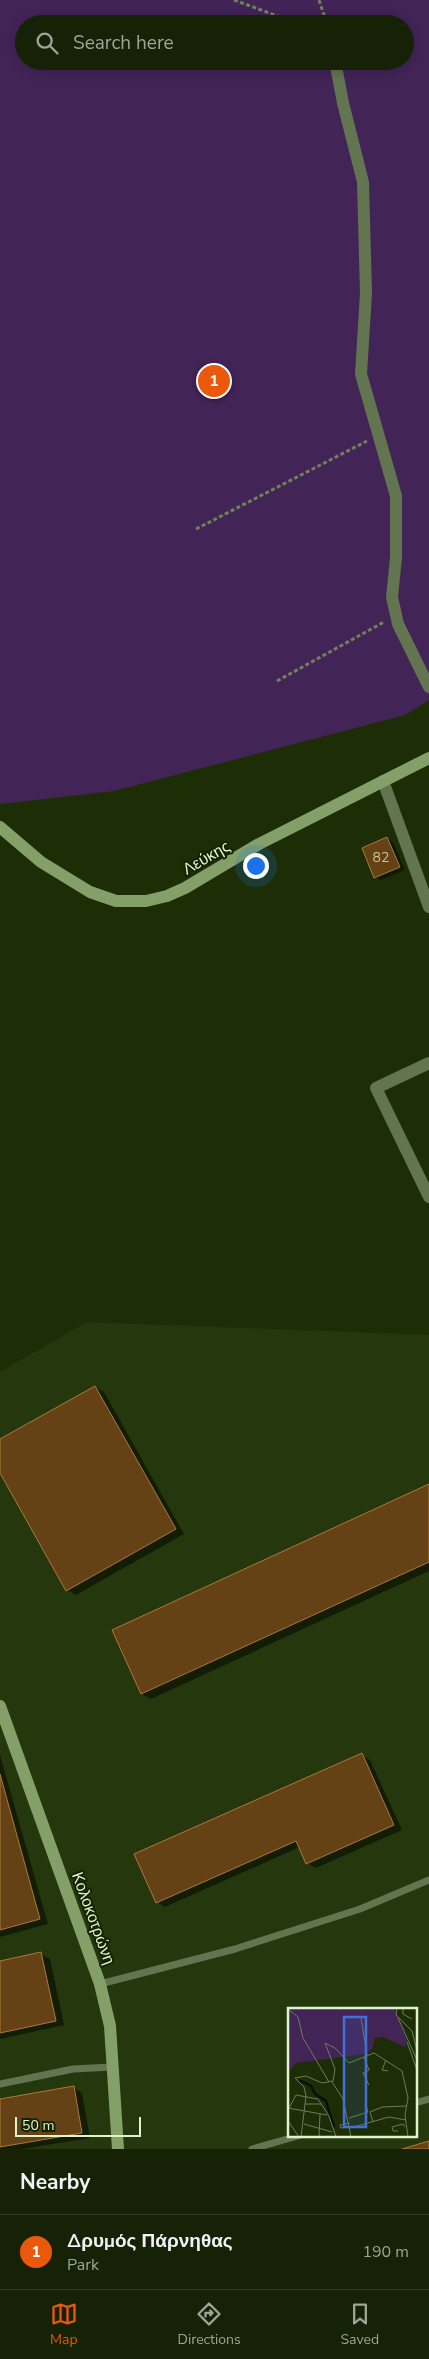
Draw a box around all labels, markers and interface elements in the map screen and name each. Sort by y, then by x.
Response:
search box [15,15,414,70]
icon: search [33,29,61,57]
text: Search here [73,30,174,56]
pin: 1 [198,362,230,400]
street label: Λεύκης [179,835,234,880]
house number: 82 [373,848,389,867]
your location [243,853,269,879]
street label: Κολοκοτρώνη [66,1869,120,1968]
inset map [288,2008,416,2136]
scale bar [15,2114,141,2137]
text: 50 m [22,2116,54,2135]
text: Nearby [20,2168,90,2196]
text: Δρυμός Πάρνηθας [67,2228,233,2254]
text: 1 [31,2241,41,2263]
text: 190 m [362,2241,409,2263]
text: Park [67,2254,99,2276]
tab: Map [50,2300,78,2349]
tab: Directions [178,2300,241,2349]
tab: Saved [340,2300,379,2349]

